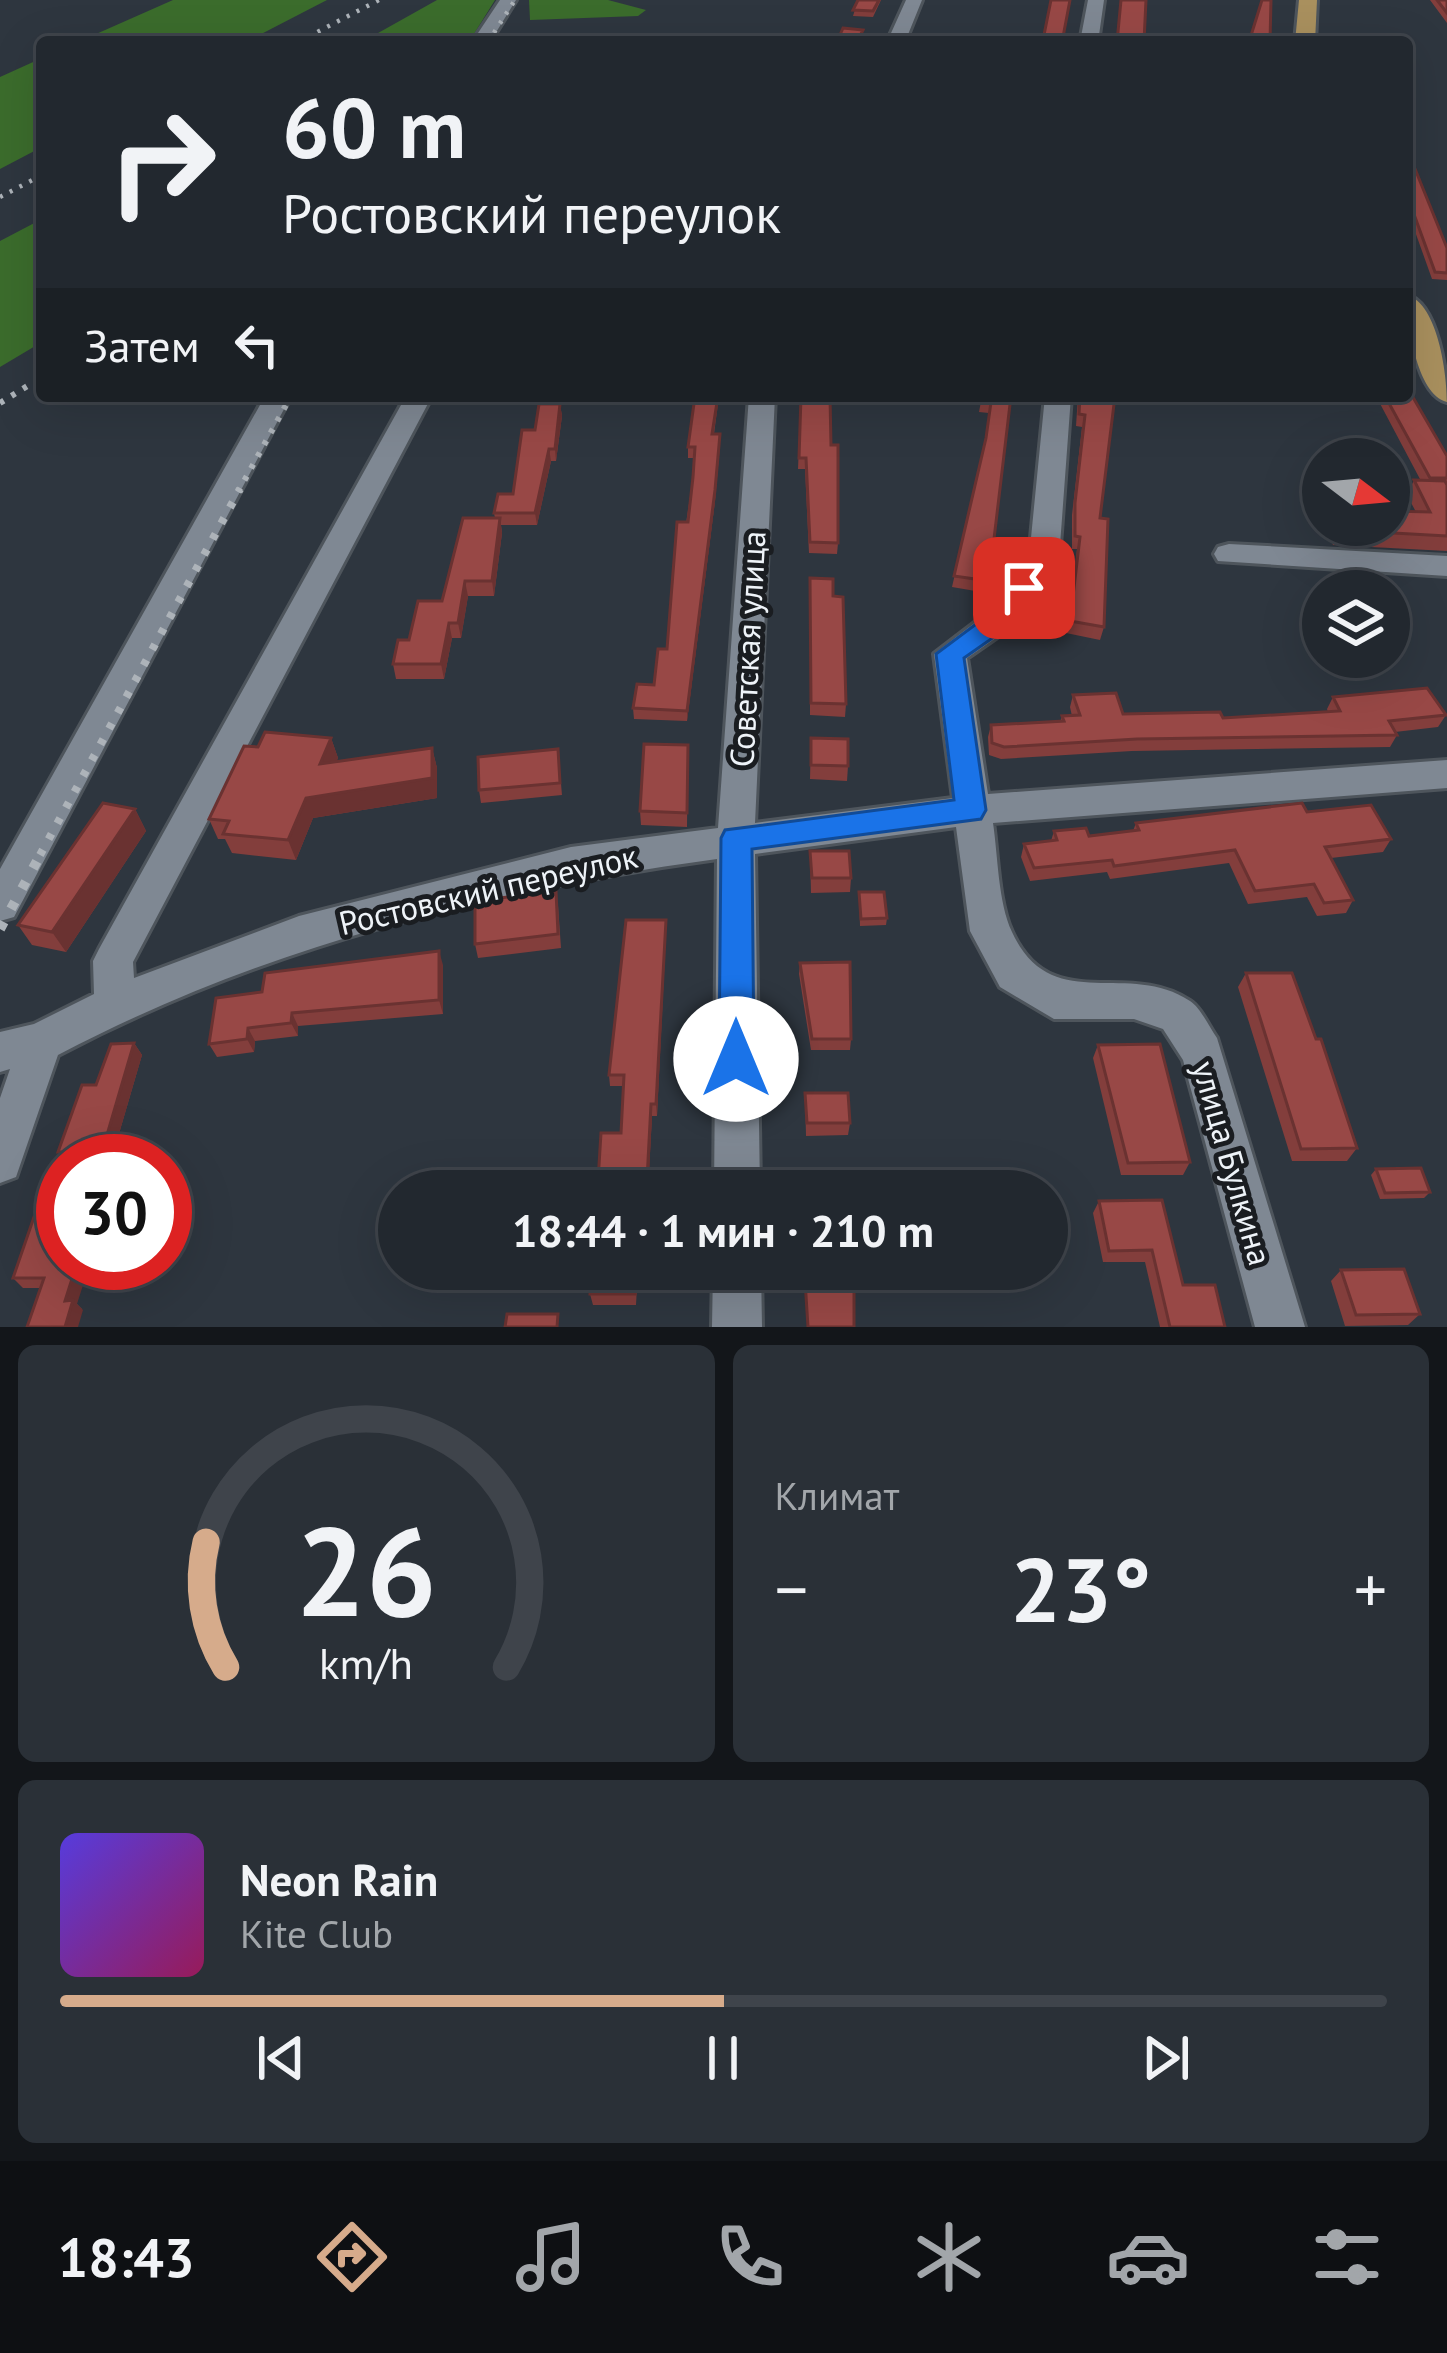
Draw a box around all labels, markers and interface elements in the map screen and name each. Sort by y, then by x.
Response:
text: 60 m [282,72,466,181]
icon: right [84,84,240,240]
text: Ростовский переулок [282,178,781,248]
icon: left [224,312,290,378]
text: Затем [84,316,200,374]
north arrow [1302,438,1410,546]
map controls [1302,438,1410,678]
street label: Советская улица [719,530,775,768]
pin [973,537,1075,639]
icon: arrive [991,555,1057,621]
button: layers [1302,570,1410,678]
street label: Ростовский переулок [335,834,642,944]
position arrow [673,996,799,1122]
street label: улица Булкина [1183,1056,1283,1270]
speed limit sign: 30 [36,1134,192,1290]
text: 18:44 · 1 мин · 210 m [512,1201,934,1259]
text: Климат [775,1470,899,1521]
text: 26 [295,1489,437,1650]
text: 23° [1010,1530,1151,1647]
text: − [775,1546,808,1631]
text: + [1354,1546,1387,1631]
text: km/h [319,1634,413,1690]
text: Neon Rain [240,1850,438,1908]
text: Kite Club [240,1908,393,1959]
icon: previous [248,2025,314,2091]
icon: pause [690,2025,756,2091]
icon: next [1133,2025,1199,2091]
icon: directions [310,2215,394,2299]
icon: music [509,2215,593,2299]
icon: phone [708,2215,792,2299]
icon: climate [907,2215,991,2299]
icon: car [1106,2215,1190,2299]
icon: filters [1305,2215,1389,2299]
text: 18:43 [58,2222,195,2292]

